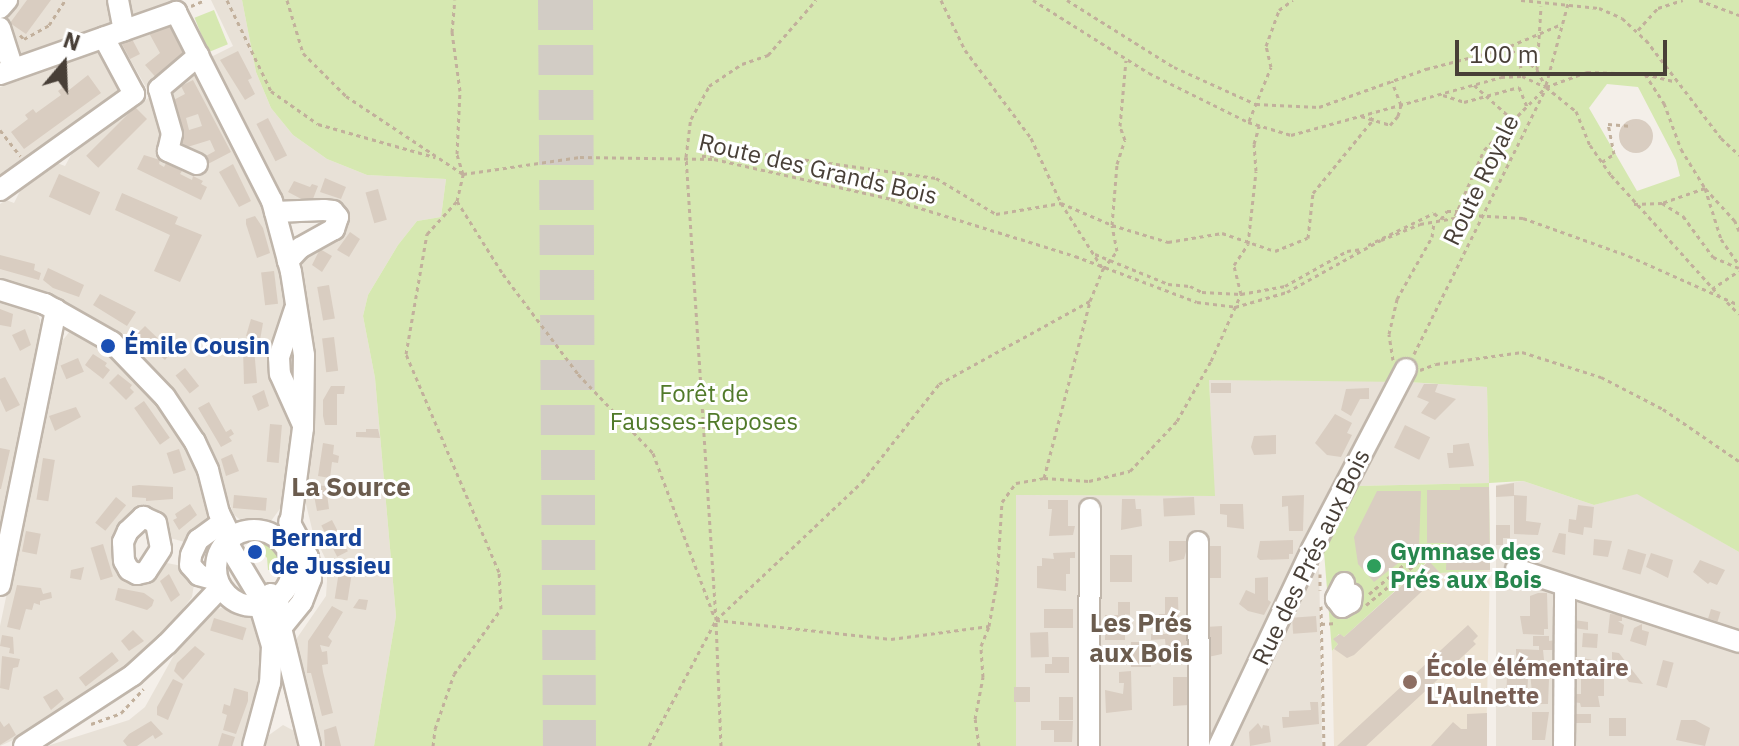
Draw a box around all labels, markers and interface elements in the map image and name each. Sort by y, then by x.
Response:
north arrow [24,24,104,104]
scale bar [1459,24,1671,74]
text: N [60,25,84,57]
text: 100 m [1469,38,1539,70]
street label: Route Royale [1437,110,1525,250]
street label: Route des Grands Bois [696,128,940,210]
place label: Émile Cousin [124,332,270,360]
marker: Émile Cousin [99,337,117,355]
park label: Forêt de Fausses-Reposes [610,380,798,436]
street label: Rue des Prés aux Bois [1246,444,1376,670]
district label: La Source [291,471,411,503]
place label: Bernard de Jussieu [271,524,391,580]
place label: Gymnase des Prés aux Bois [1390,538,1542,594]
marker: Bernard de Jussieu [246,543,264,561]
marker: Gymnase des Prés aux Bois [1365,557,1383,575]
district label: Les Prés aux Bois [1089,607,1193,668]
place label: École élémentaire L'Aulnette [1426,654,1629,710]
marker: École élémentaire L'Aulnette [1401,673,1419,691]

